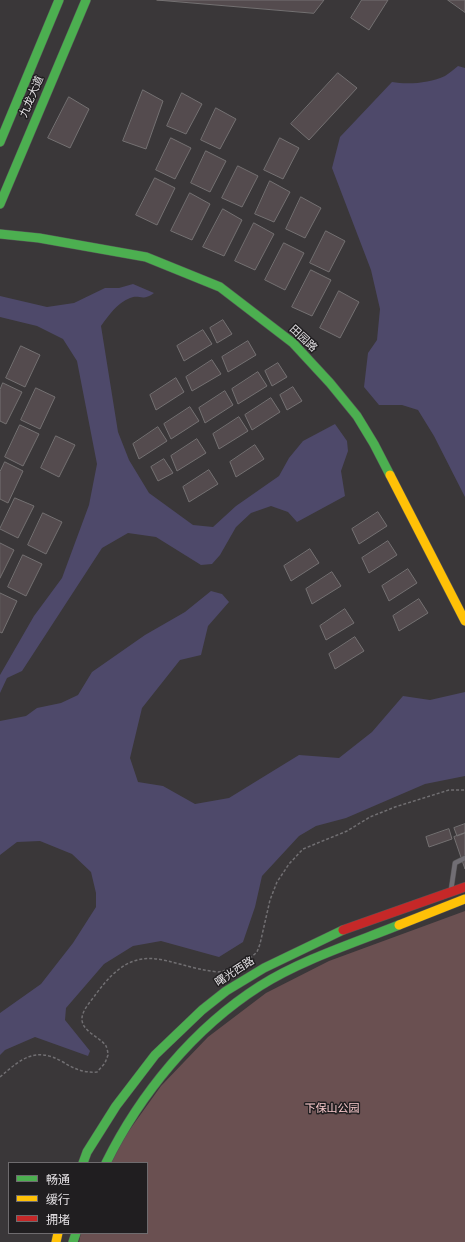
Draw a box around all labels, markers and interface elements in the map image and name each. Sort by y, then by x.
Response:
street label: 九龙大道 [17,74,47,120]
street label: 田园路 [286,323,320,355]
street label: 曙光西路 [213,954,257,990]
park label: 下保山公园 [305,1102,359,1116]
legend [8,1162,148,1234]
text: 畅通 [46,1173,70,1187]
text: 缓行 [46,1193,70,1207]
text: 拥堵 [46,1213,70,1227]

